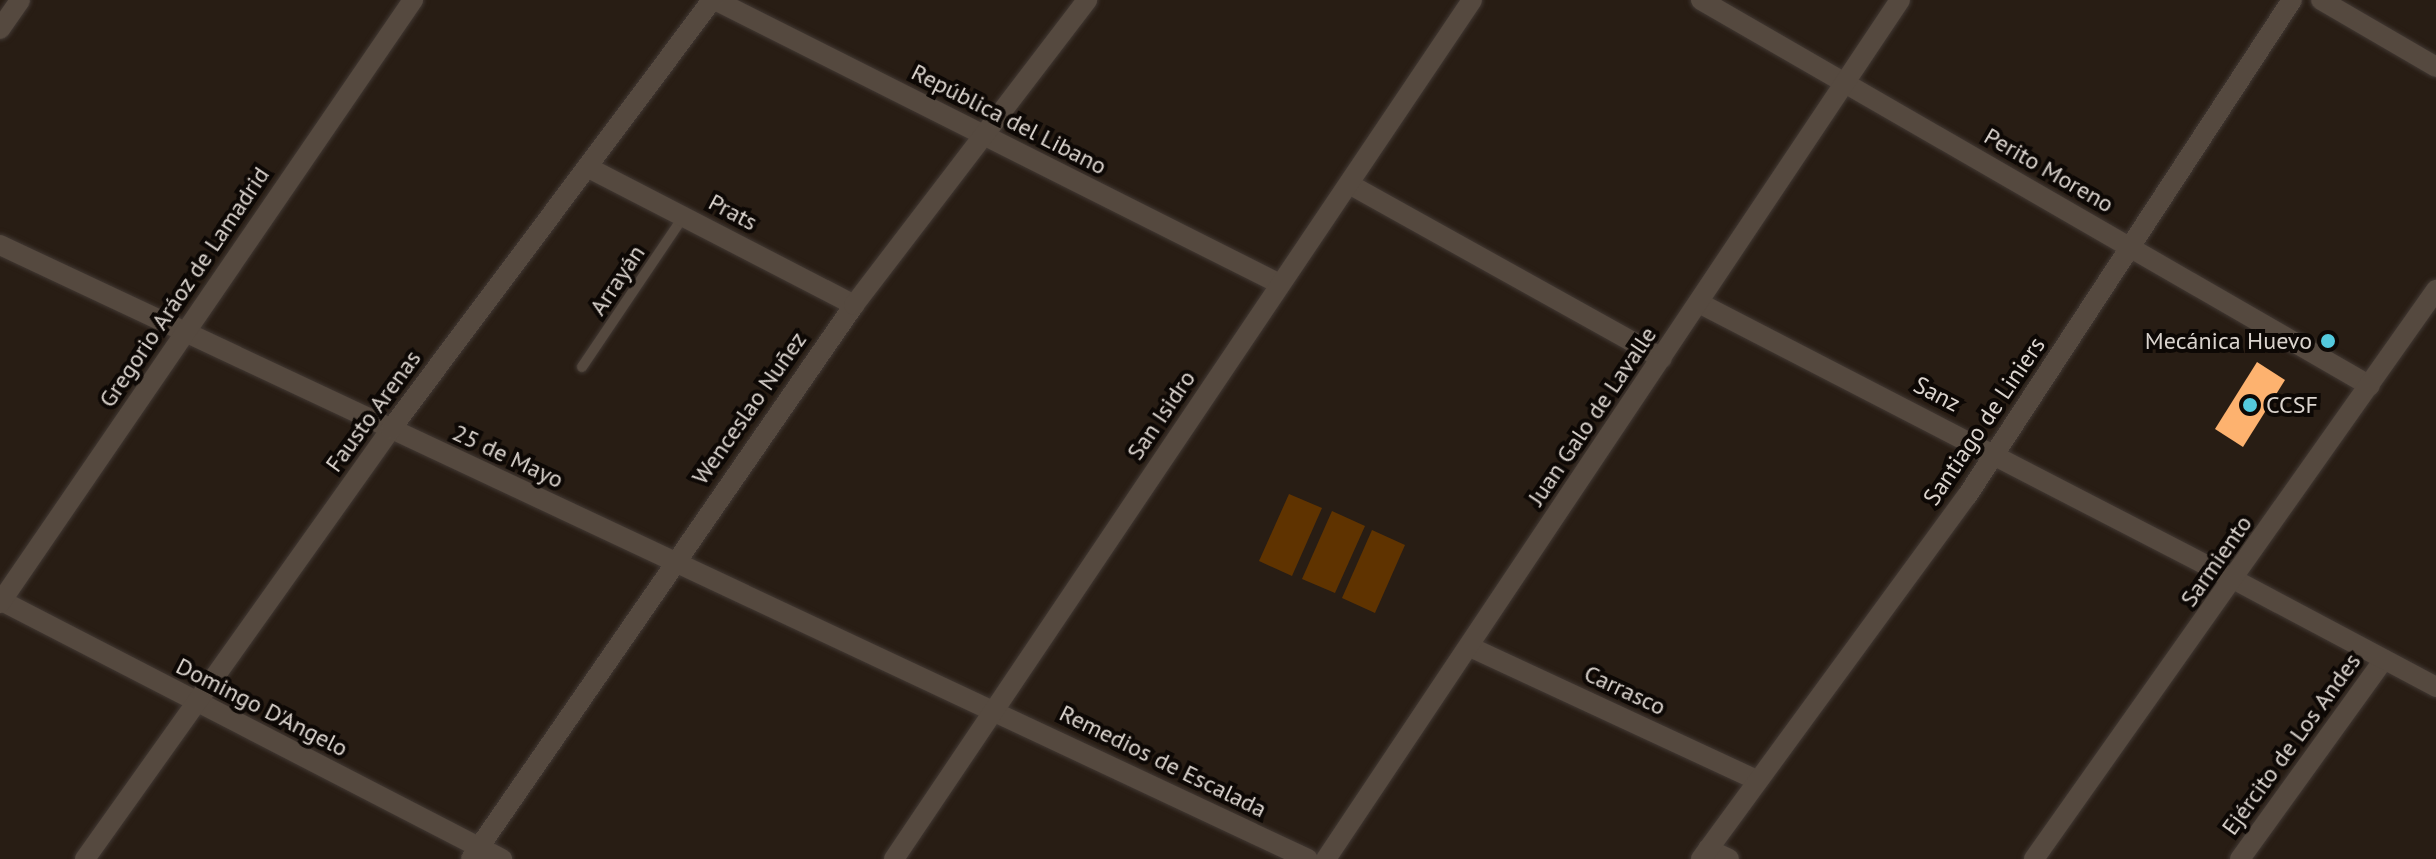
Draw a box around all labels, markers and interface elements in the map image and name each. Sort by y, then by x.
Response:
street label: República del Libano [907,57,1111,181]
street label: Perito Moreno [1979,121,2119,219]
street label: Gregorio Aráoz de Lamadrid [92,161,276,413]
street label: Prats [704,187,762,237]
street label: Arrayán [583,239,651,321]
street label: Juan Galo de Lavalle [1522,321,1662,511]
street label: Wenceslao Nuñez [686,326,812,490]
place label: Mecánica Huevo [2145,327,2312,355]
street label: Santiago de Liniers [1917,331,2051,511]
marker: Mecánica Huevo [2319,332,2337,350]
street label: Fausto Arenas [319,344,427,478]
street label: San Isidro [1121,365,1201,465]
street label: Sanz [1909,370,1965,418]
place label: CCSF [2266,391,2318,419]
marker: CCSF [2241,396,2259,414]
street label: 25 de Mayo [448,418,568,494]
street label: Sarmiento [2174,510,2258,612]
street label: Ejército de Los Andes [2215,647,2367,841]
street label: Domingo D'Angelo [171,651,353,763]
street label: Carrasco [1580,659,1670,721]
street label: Remedios de Escalada [1055,698,1271,824]

